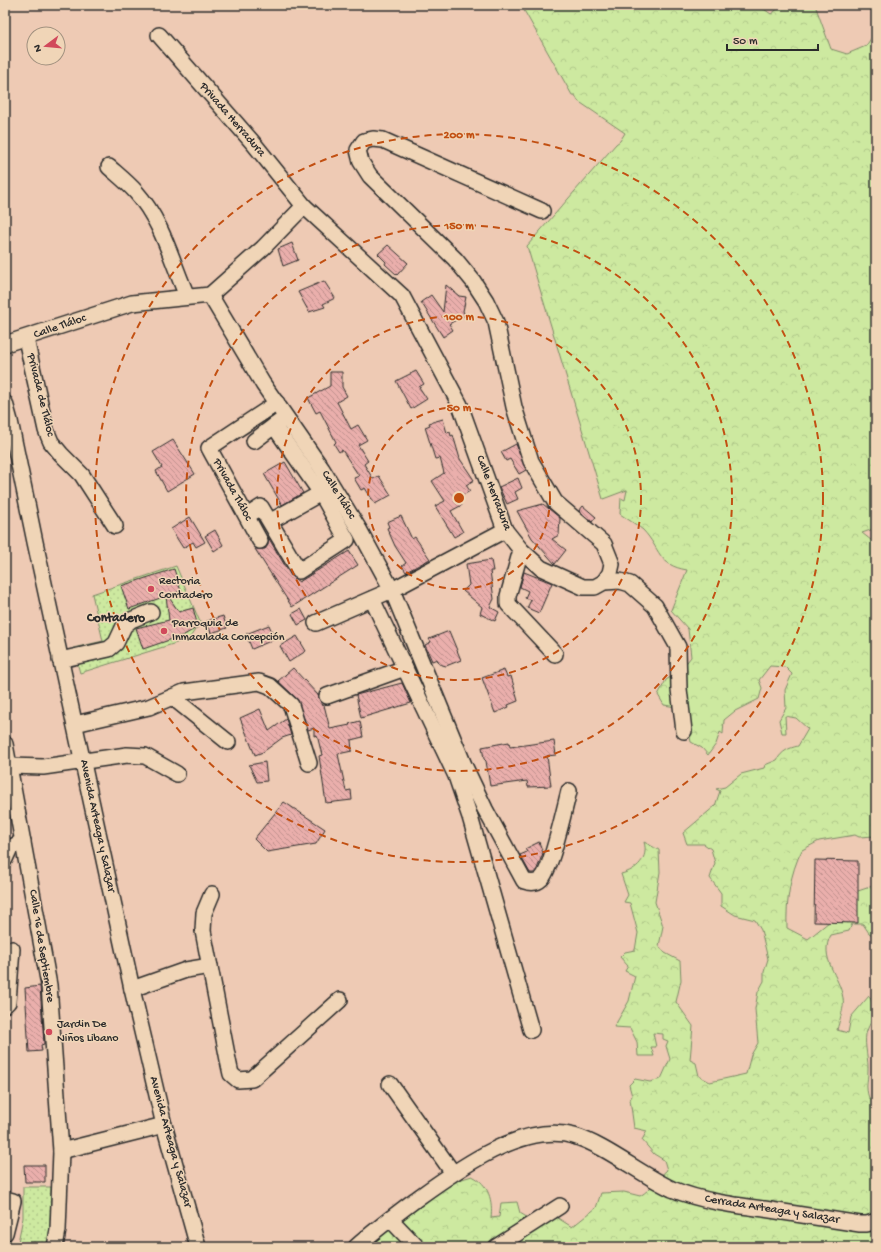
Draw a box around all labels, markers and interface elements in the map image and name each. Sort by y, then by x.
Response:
north arrow [26,26,66,66]
scale bar [727,26,818,52]
text: 50 m [733,35,758,49]
text: N [32,43,45,53]
street label: Privada Herradura [195,79,268,160]
text: 200 m [444,129,475,143]
text: 150 m [443,220,474,234]
street label: Calle Tláloc [32,311,89,342]
text: 100 m [443,311,474,325]
street label: Privada de Tláloc [23,351,57,439]
text: 50 m [447,402,472,416]
street label: Calle Herradura [472,453,514,533]
street label: Privada Tláloc [209,456,255,524]
street label: Calle Tláloc [318,468,359,523]
centre of rings [452,491,466,505]
place label: Rectoria Contadero [159,575,213,603]
marker: Rectoria Contadero [146,584,156,594]
district label: Contadero [86,611,145,626]
place label: Parroquia de Inmaculada Concepción [171,617,285,645]
marker: Parroquia de Inmaculada Concepción [159,626,169,636]
street label: Avenida Arteaga y Salazar [76,758,118,895]
street label: Calle 16 de Septiembre [25,889,57,1004]
place label: Jardin De Niños Libano [57,1018,119,1046]
marker: Jardin De Niños Libano [44,1027,54,1037]
street label: Avenida Arteaga y Salazar [146,1075,195,1211]
street label: Cerrada Arteaga y Salazar [704,1192,842,1228]

